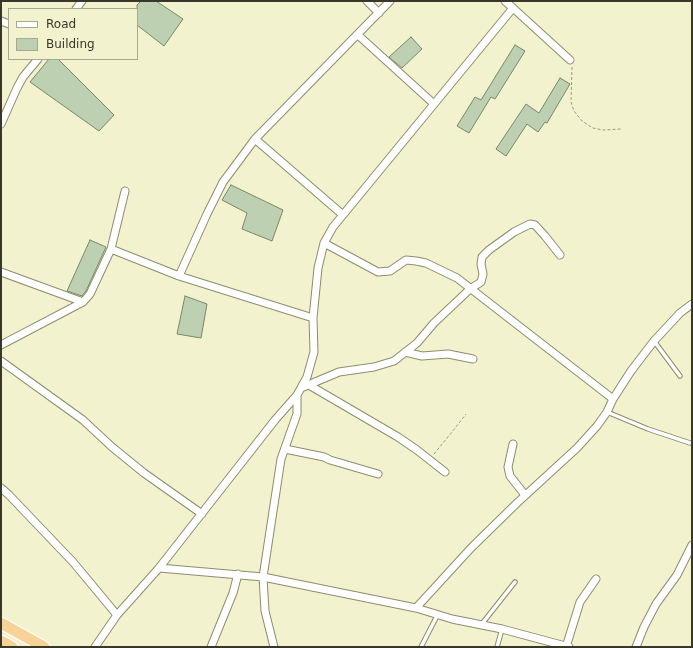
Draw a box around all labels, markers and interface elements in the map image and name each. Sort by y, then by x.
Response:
legend [8,8,138,60]
text: Road [46,17,76,31]
text: Building [46,37,95,51]

